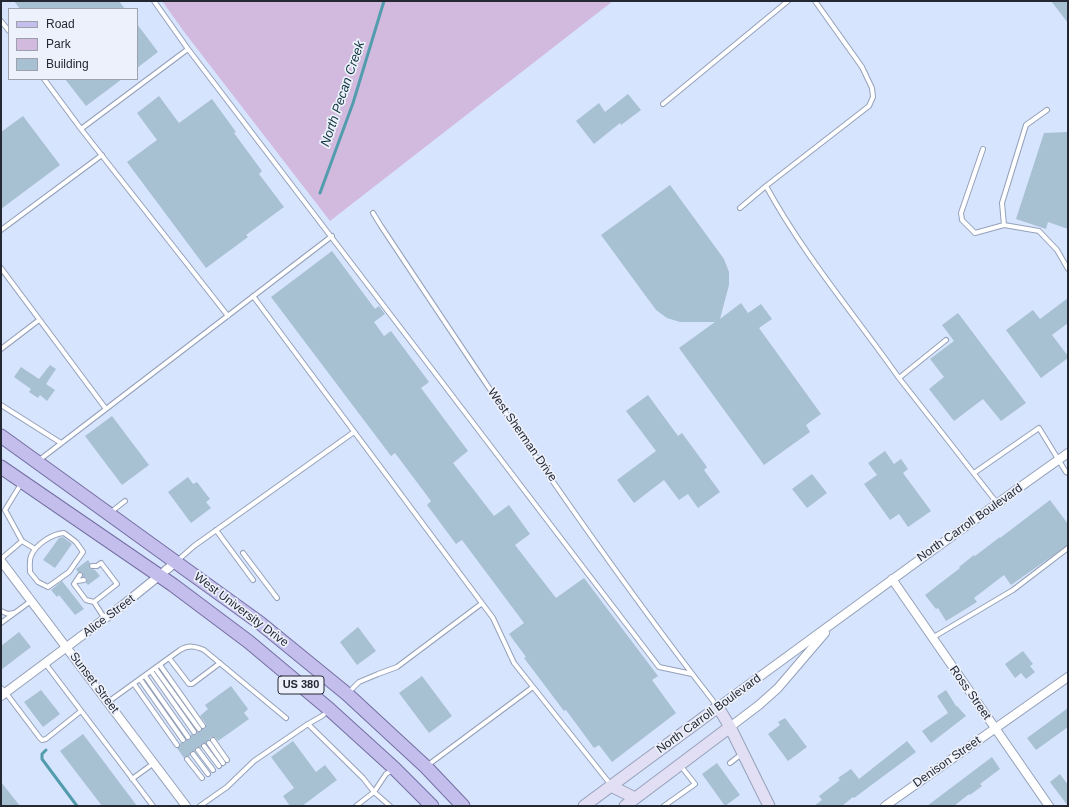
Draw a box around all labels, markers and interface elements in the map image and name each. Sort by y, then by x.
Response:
legend [8,8,138,80]
text: Road [46,17,75,31]
text: Park [46,37,71,51]
water label: North Pecan Creek [318,39,368,149]
text: Building [46,57,89,71]
street label: West Sherman Drive [484,386,560,484]
street label: North Carroll Boulevard [915,481,1025,565]
street label: West University Drive [191,570,291,650]
street label: Alice Street [80,592,138,640]
street label: Sunset Street [66,650,122,716]
street label: Ross Street [946,663,994,723]
street label: North Carroll Boulevard [654,671,764,757]
road number: US 380 [278,676,324,694]
street label: Denison Street [910,733,984,791]

